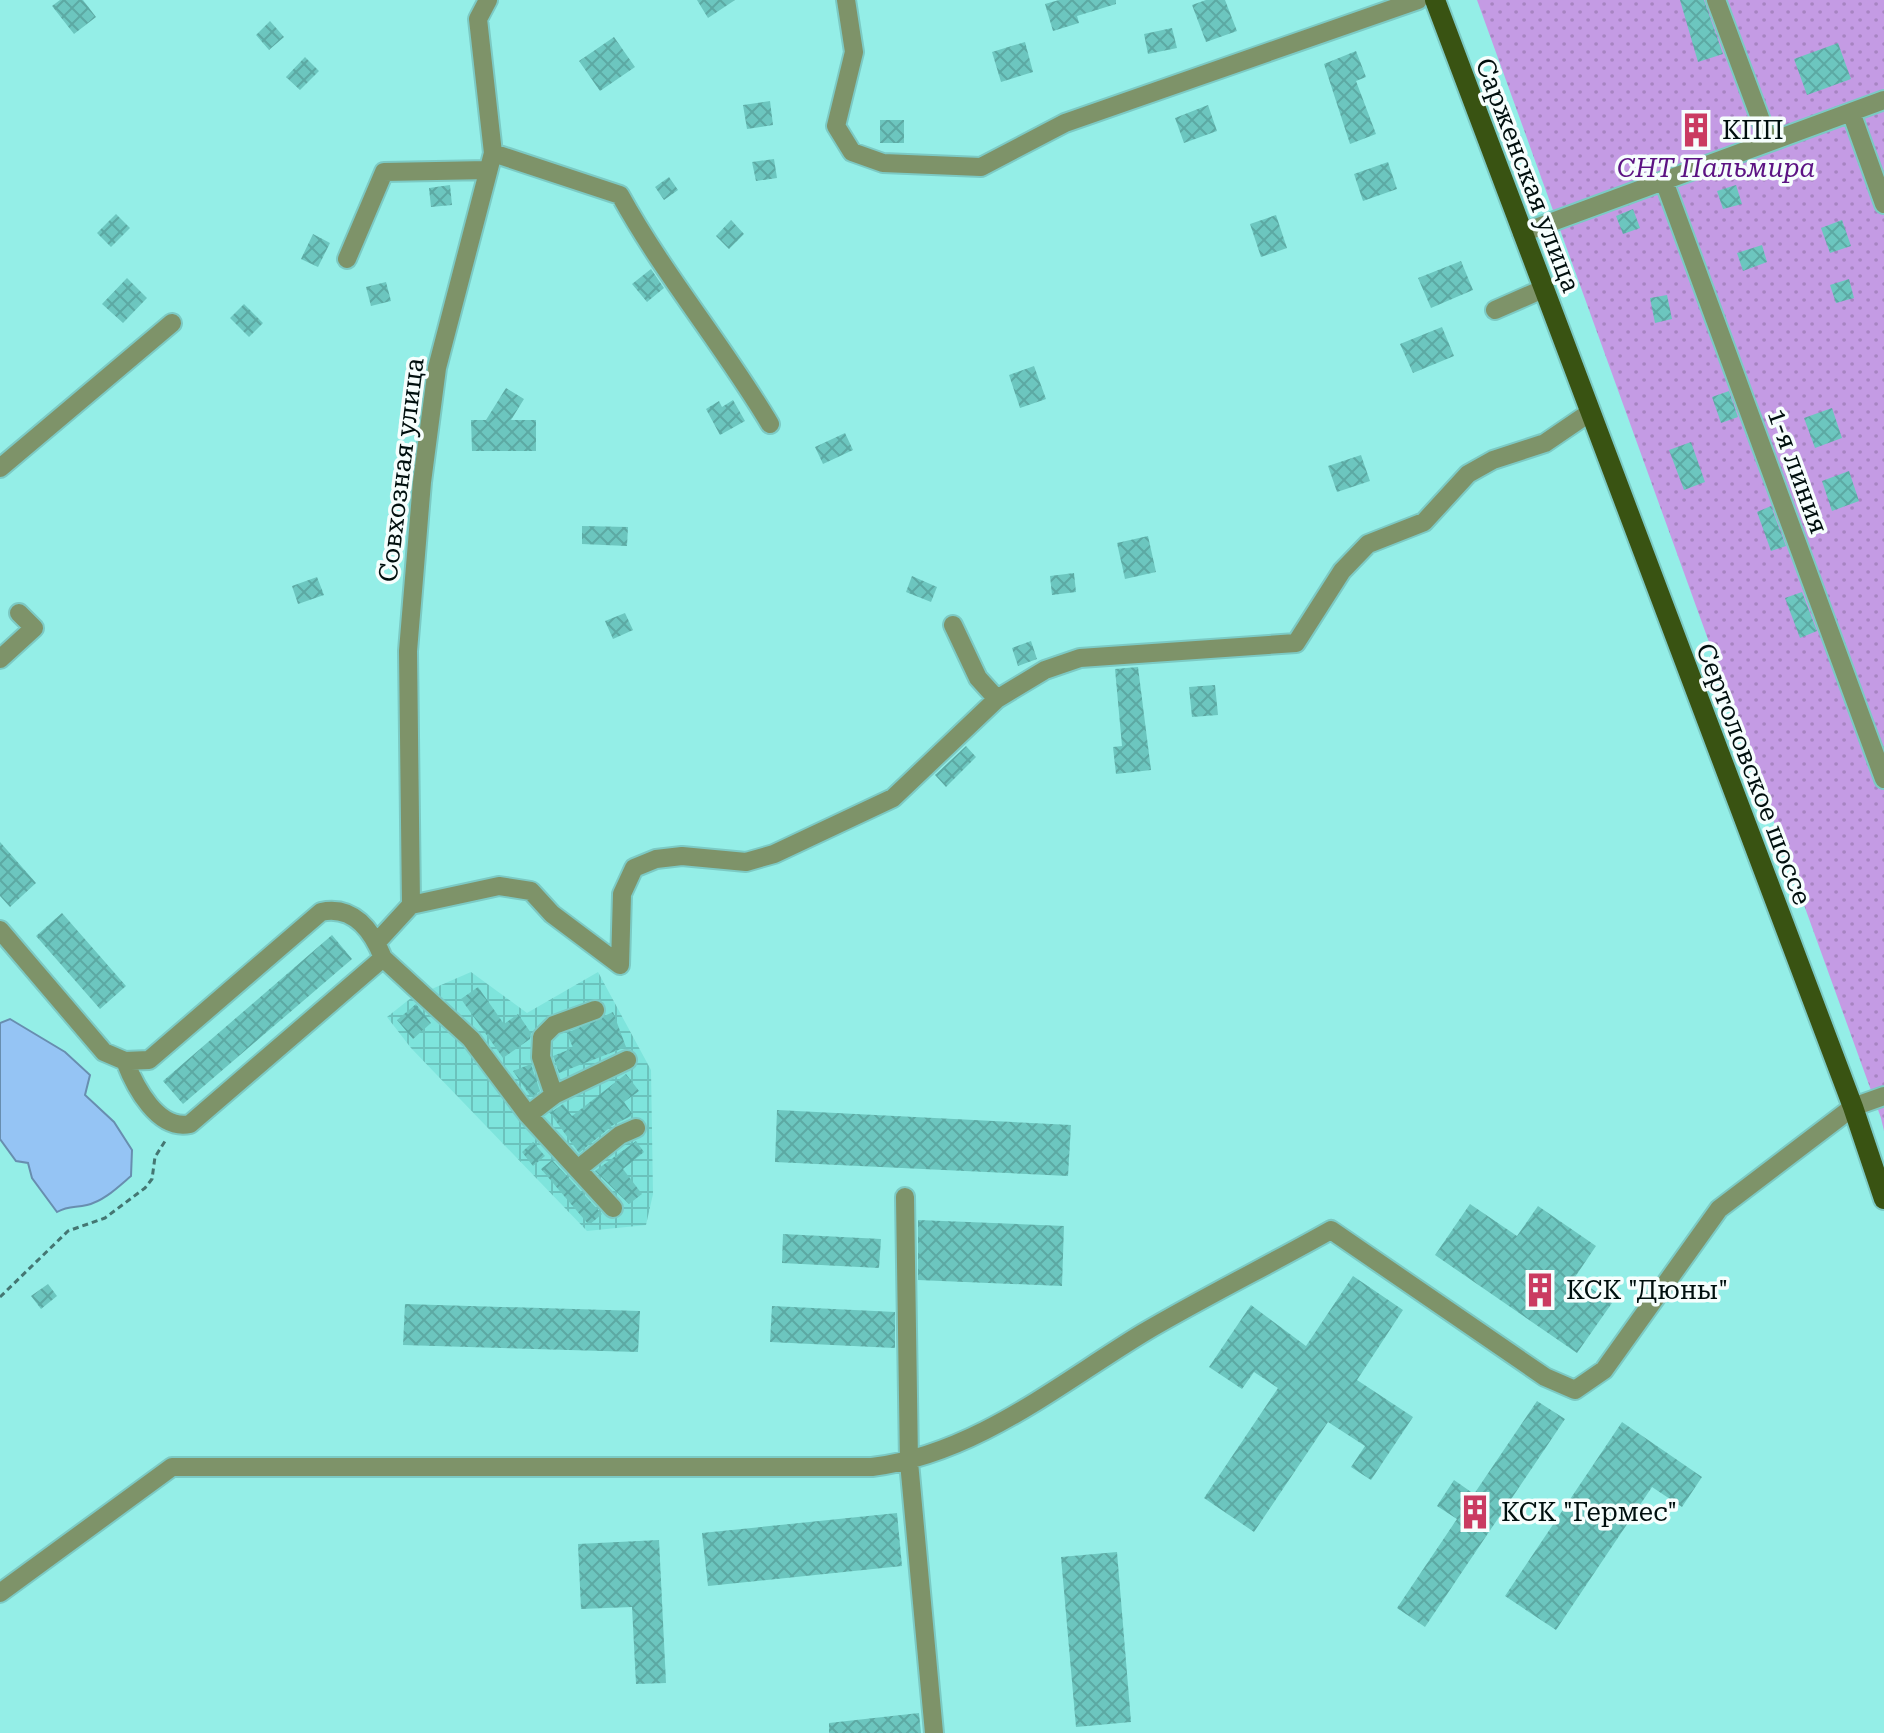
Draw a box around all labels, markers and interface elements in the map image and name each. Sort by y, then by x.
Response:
street label: Сарженская улица [1470,54,1586,296]
building icon: КПП [1677,111,1715,149]
place label: КПП [1722,115,1784,145]
park label: СНТ Пальмира [1617,153,1815,183]
street label: Совхозная улица [372,356,430,584]
street label: 1-я линия [1762,404,1834,538]
street label: Сертоловское шоссе [1690,639,1818,909]
building icon: КСК "Дюны" [1521,1271,1559,1309]
place label: КСК "Дюны" [1566,1275,1728,1305]
building icon: КСК "Гермес" [1456,1493,1494,1531]
place label: КСК "Гермес" [1501,1497,1677,1527]

